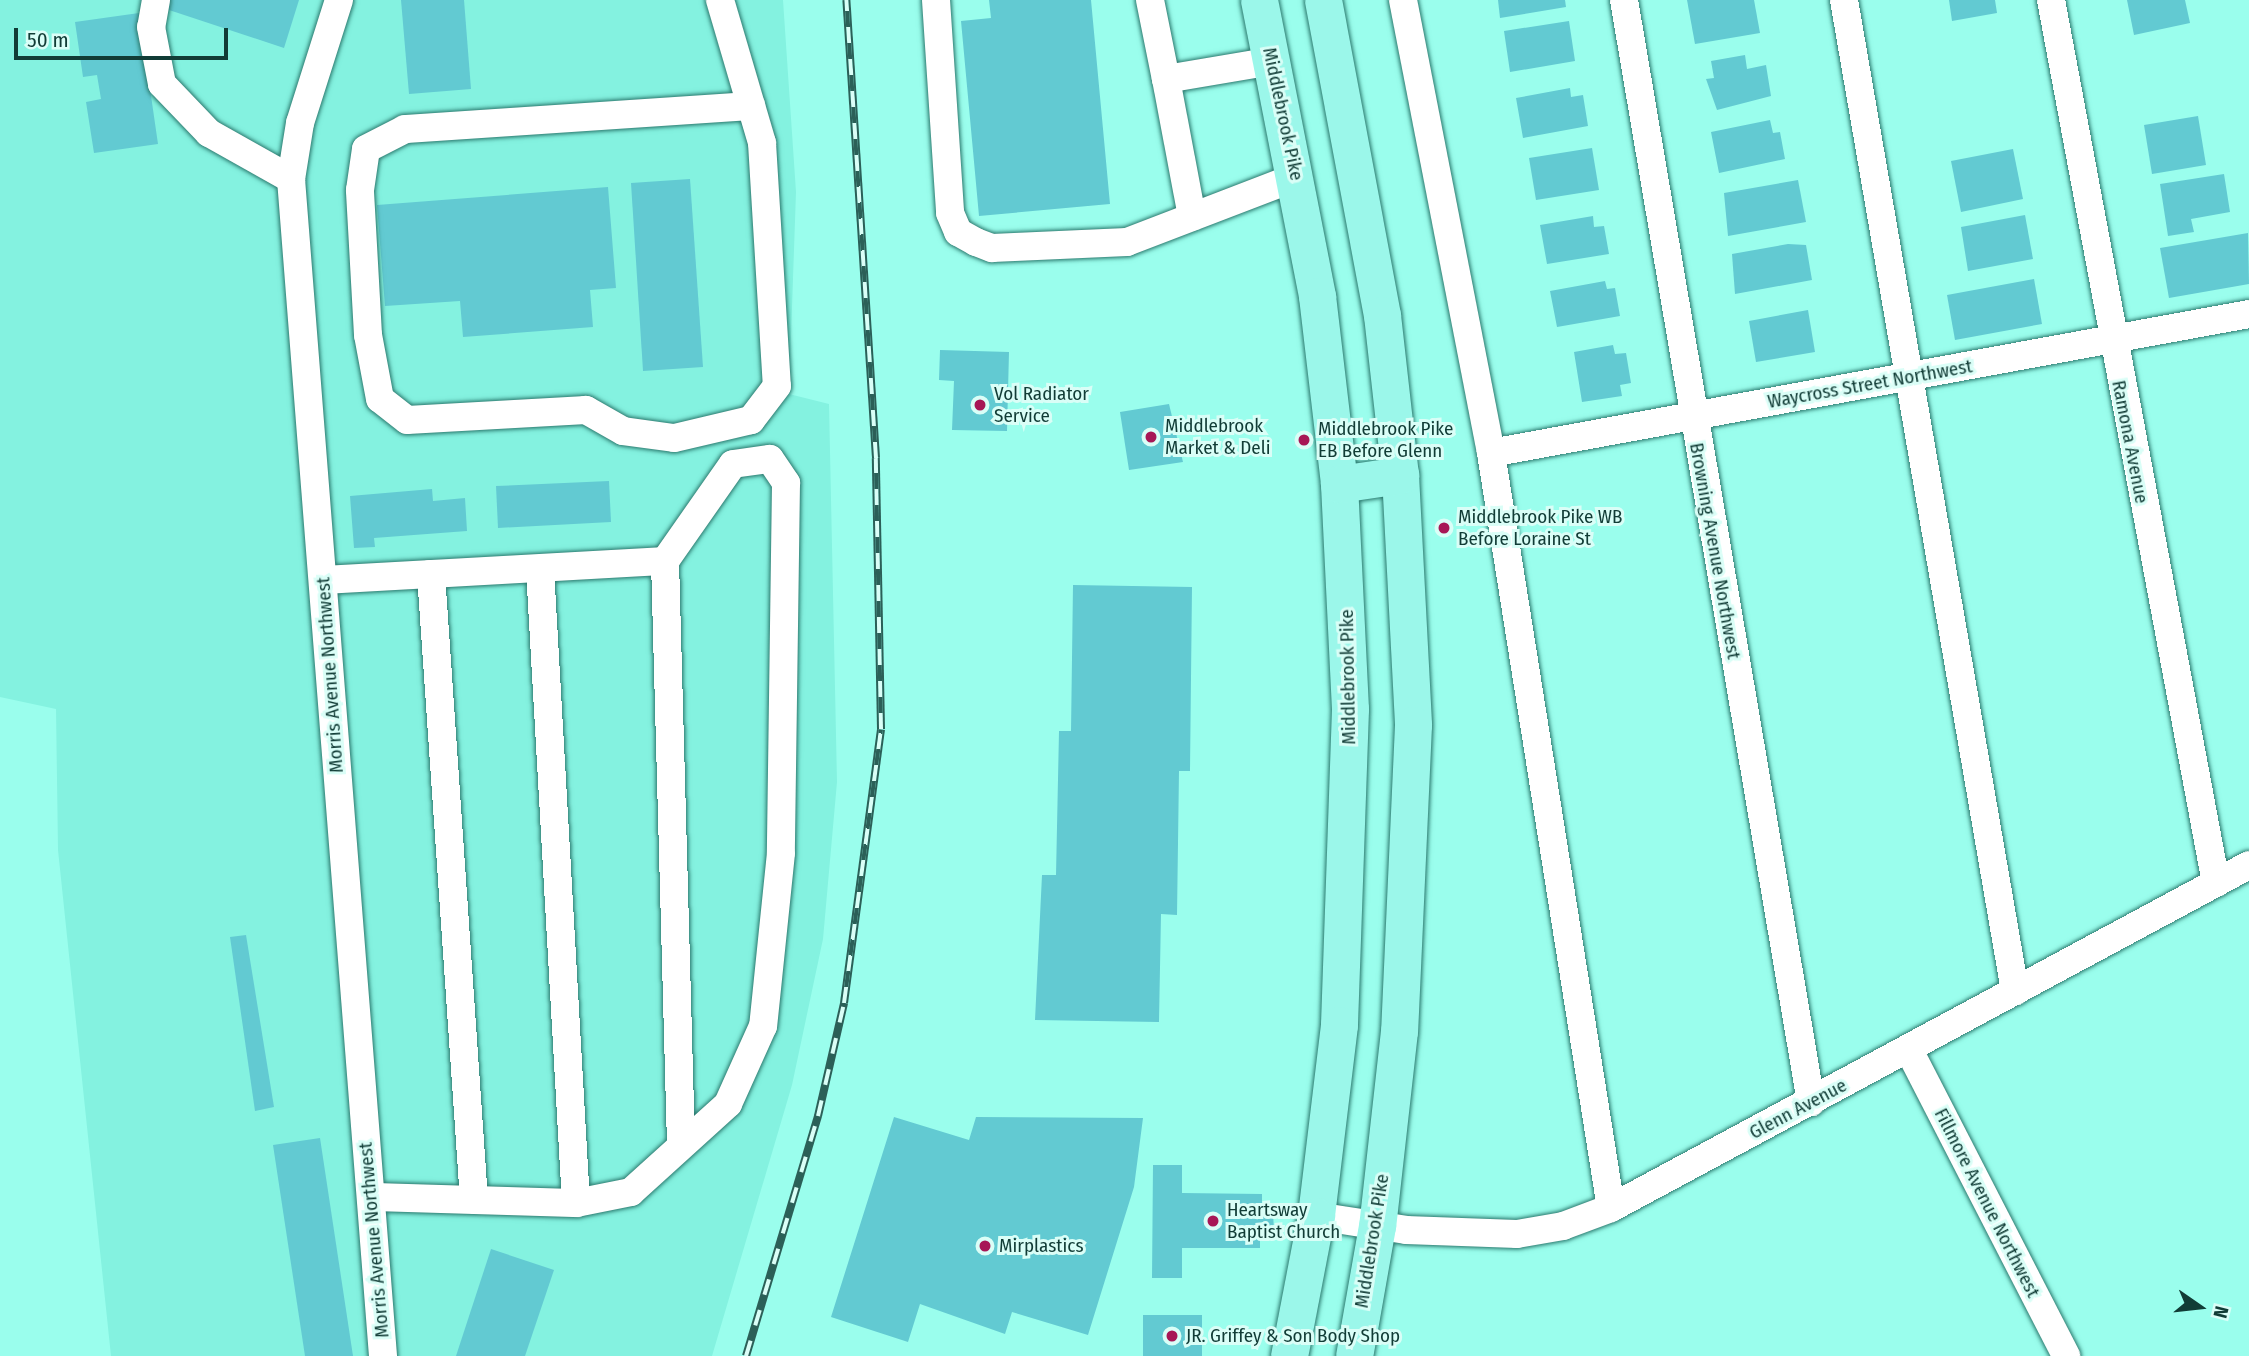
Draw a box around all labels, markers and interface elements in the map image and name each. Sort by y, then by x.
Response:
scale bar [18,14,231,58]
text: 50 m [27,27,69,53]
street label: Middlebrook Pike [1258,45,1308,183]
street label: Waycross Street Northwest [1766,355,1974,413]
street label: Ramona Avenue [2107,378,2153,506]
place label: Vol Radiator Service [994,383,1089,427]
marker: Vol Radiator Service [972,397,988,413]
place label: Middlebrook Market & Deli [1165,415,1271,459]
place label: Middlebrook Pike EB Before Glenn [1318,418,1453,462]
marker: Middlebrook Market & Deli [1143,429,1159,445]
marker: Middlebrook Pike EB Before Glenn [1296,432,1312,448]
street label: Browning Avenue Northwest [1685,441,1745,661]
place label: Middlebrook Pike WB Before Loraine St [1458,506,1622,550]
marker: Middlebrook Pike WB Before Loraine St [1436,520,1452,536]
street label: Morris Avenue Northwest [312,576,348,774]
street label: Middlebrook Pike [1335,609,1361,745]
street label: Glenn Avenue [1746,1074,1850,1144]
street label: Fillmore Avenue Northwest [1929,1105,2045,1301]
street label: Morris Avenue Northwest [354,1141,394,1339]
street label: Middlebrook Pike [1350,1172,1394,1310]
place label: Heartsway Baptist Church [1227,1199,1340,1243]
marker: Heartsway Baptist Church [1205,1213,1221,1229]
place label: Mirplastics [999,1235,1083,1257]
marker: Mirplastics [977,1238,993,1254]
north arrow [2165,1272,2235,1342]
text: N [2208,1304,2233,1321]
place label: JR. Griffey & Son Body Shop [1186,1325,1400,1347]
marker: JR. Griffey & Son Body Shop [1164,1328,1180,1344]

